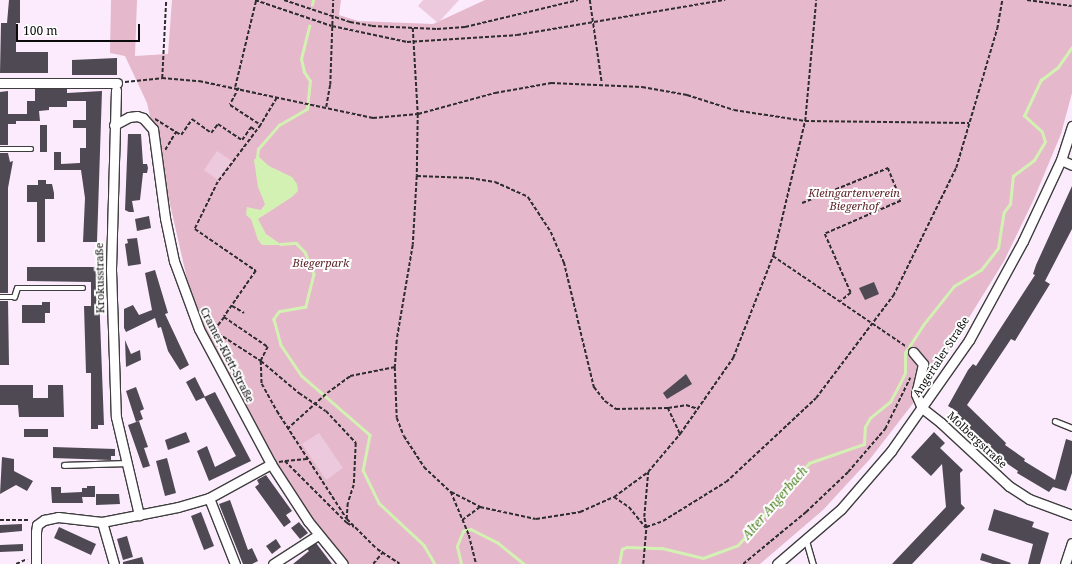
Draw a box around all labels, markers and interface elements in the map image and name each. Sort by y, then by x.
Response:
scale bar [18,16,142,42]
text: 100 m [23,22,58,39]
park label: Kleingartenverein Biegerhof [808,187,900,213]
street label: Krokusstraße [93,243,107,313]
park label: Biegerpark [293,256,349,270]
street label: Cramer-Klett-Straße [197,305,257,405]
street label: Angertaler Straße [910,314,972,400]
street label: Molbergstraße [944,409,1010,471]
water label: Alter Angerbach [739,464,811,542]

